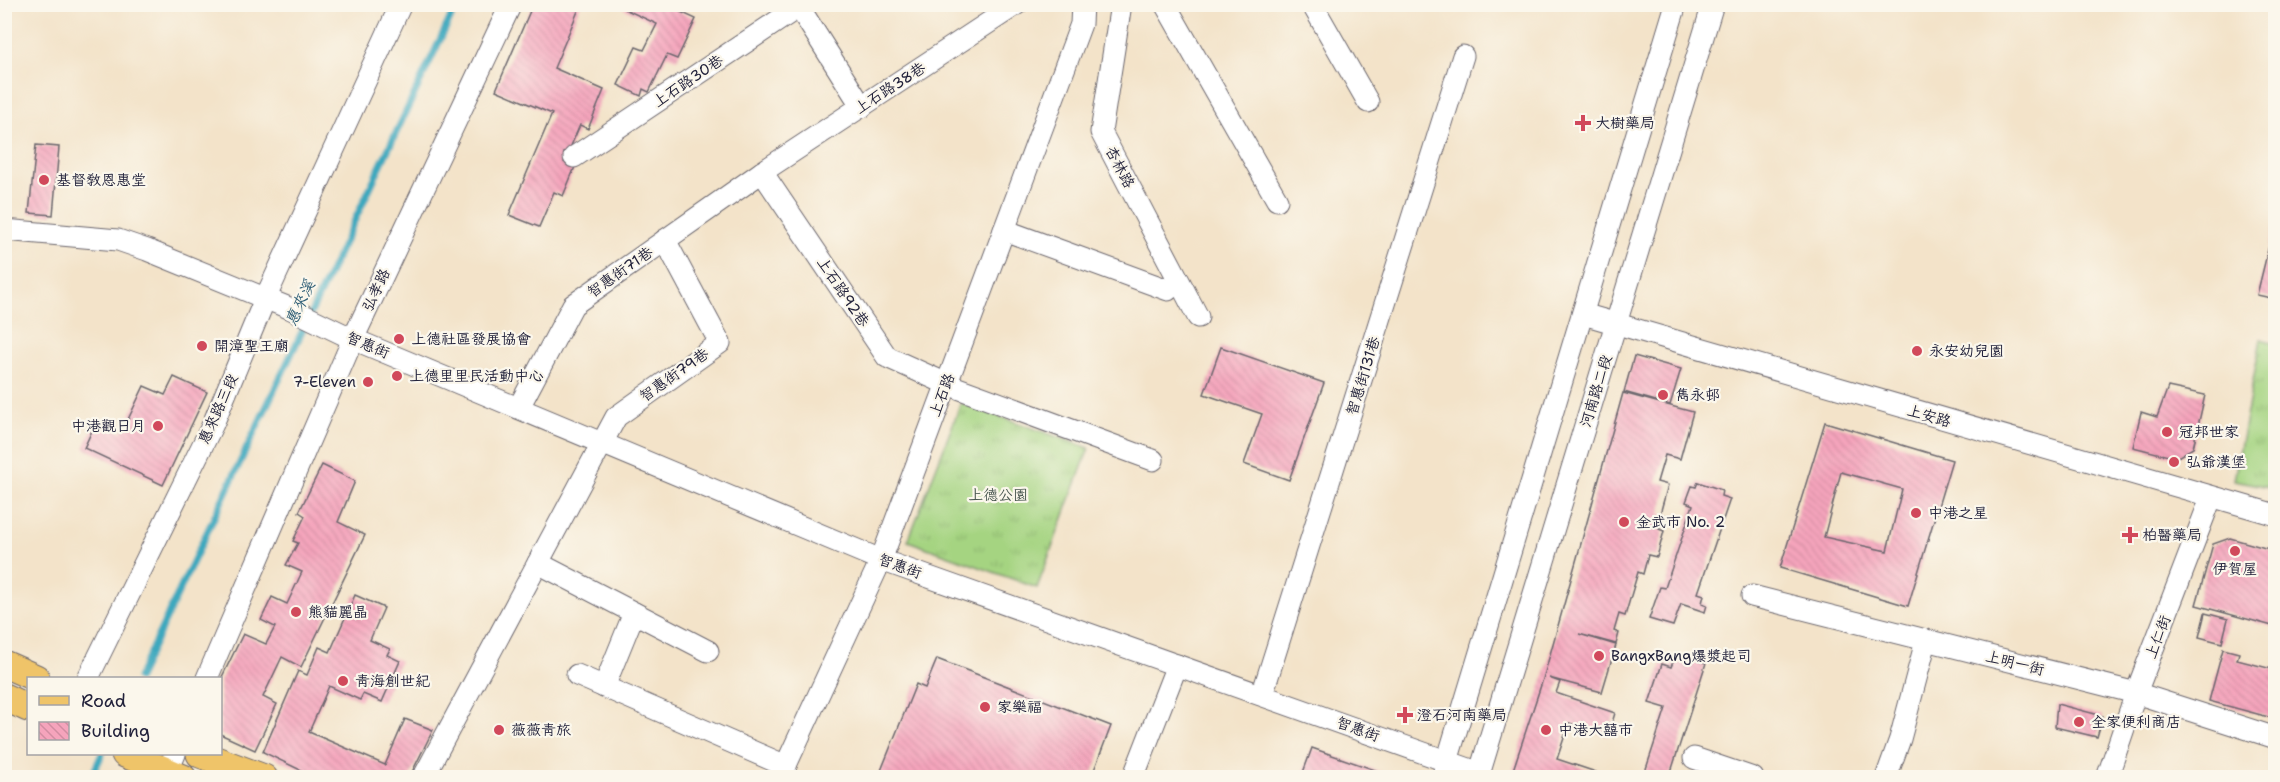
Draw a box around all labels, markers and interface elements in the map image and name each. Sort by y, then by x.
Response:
street label: 上石路30巷 [649,50,727,112]
street label: 上石路38巷 [851,58,929,118]
place label: 大樹藥局 [1595,113,1655,133]
marker: 大樹藥局 [1576,116,1590,130]
street label: 杏林路 [1101,142,1139,192]
place label: 基督教恩惠堂 [56,170,146,190]
marker: 基督教恩惠堂 [37,173,51,187]
street label: 智惠街71巷 [583,242,657,302]
street label: 上石路92巷 [812,253,874,331]
street label: 弘孝路 [357,265,395,315]
water label: 惠來溪 [280,276,320,329]
street label: 智惠街 [343,327,393,363]
place label: 上德社區發展協會 [411,329,531,349]
marker: 上德社區發展協會 [392,332,406,346]
street label: 智惠街131巷 [1342,334,1384,418]
place label: 開漳聖王廟 [214,336,289,356]
marker: 開漳聖王廟 [195,339,209,353]
place label: 永安幼兒園 [1929,341,2004,361]
street label: 智惠街79巷 [635,344,713,406]
marker: 永安幼兒園 [1910,344,1924,358]
street label: 河南路二段 [1575,352,1617,430]
place label: 上德里里民活動中心 [409,366,544,386]
marker: 上德里里民活動中心 [390,369,404,383]
street label: 上石路 [925,370,959,420]
street label: 惠來路三段 [194,371,242,447]
place label: 7-Eleven [293,372,356,392]
marker: 7-Eleven [361,375,375,389]
place label: 雋永邨 [1675,385,1720,405]
marker: 雋永邨 [1656,388,1670,402]
street label: 上安路 [1905,400,1953,432]
place label: 中港觀日月 [71,416,146,436]
marker: 中港觀日月 [151,419,165,433]
place label: 冠邦世家 [2179,422,2239,442]
marker: 冠邦世家 [2160,425,2174,439]
place label: 弘爺漢堡 [2186,452,2246,472]
marker: 弘爺漢堡 [2167,455,2181,469]
park label: 上德公園 [968,485,1028,505]
place label: 中港之星 [1928,503,1988,523]
marker: 中港之星 [1909,506,1923,520]
place label: 金武市 No. 2 [1636,512,1725,532]
marker: 金武市 No. 2 [1617,515,1631,529]
place label: 柏醫藥局 [2142,525,2202,545]
marker: 柏醫藥局 [2123,528,2137,542]
marker: 伊賀屋 [2228,544,2242,558]
street label: 智惠街 [875,549,925,583]
place label: 伊賀屋 [2212,559,2258,579]
place label: 熊貓麗晶 [308,602,368,622]
marker: 熊貓麗晶 [289,605,303,619]
street label: 上仁街 [2141,612,2175,662]
place label: BangxBang爆漿起司 [1611,646,1751,666]
street label: 上明一街 [1983,646,2047,680]
marker: BangxBang爆漿起司 [1592,649,1606,663]
place label: 青海創世紀 [355,671,430,691]
marker: 青海創世紀 [336,674,350,688]
legend [27,677,222,755]
text: Road [81,689,126,713]
place label: 家樂福 [997,697,1042,717]
marker: 家樂福 [978,700,992,714]
place label: 澄石河南藥局 [1417,705,1507,725]
marker: 澄石河南藥局 [1398,708,1412,722]
street label: 智惠街 [1333,712,1383,746]
place label: 全家便利商店 [2091,712,2181,732]
marker: 全家便利商店 [2072,715,2086,729]
text: Building [81,719,150,743]
place label: 薇薇青旅 [511,720,571,740]
place label: 中港大囍市 [1558,720,1633,740]
marker: 薇薇青旅 [492,723,506,737]
marker: 中港大囍市 [1539,723,1553,737]

